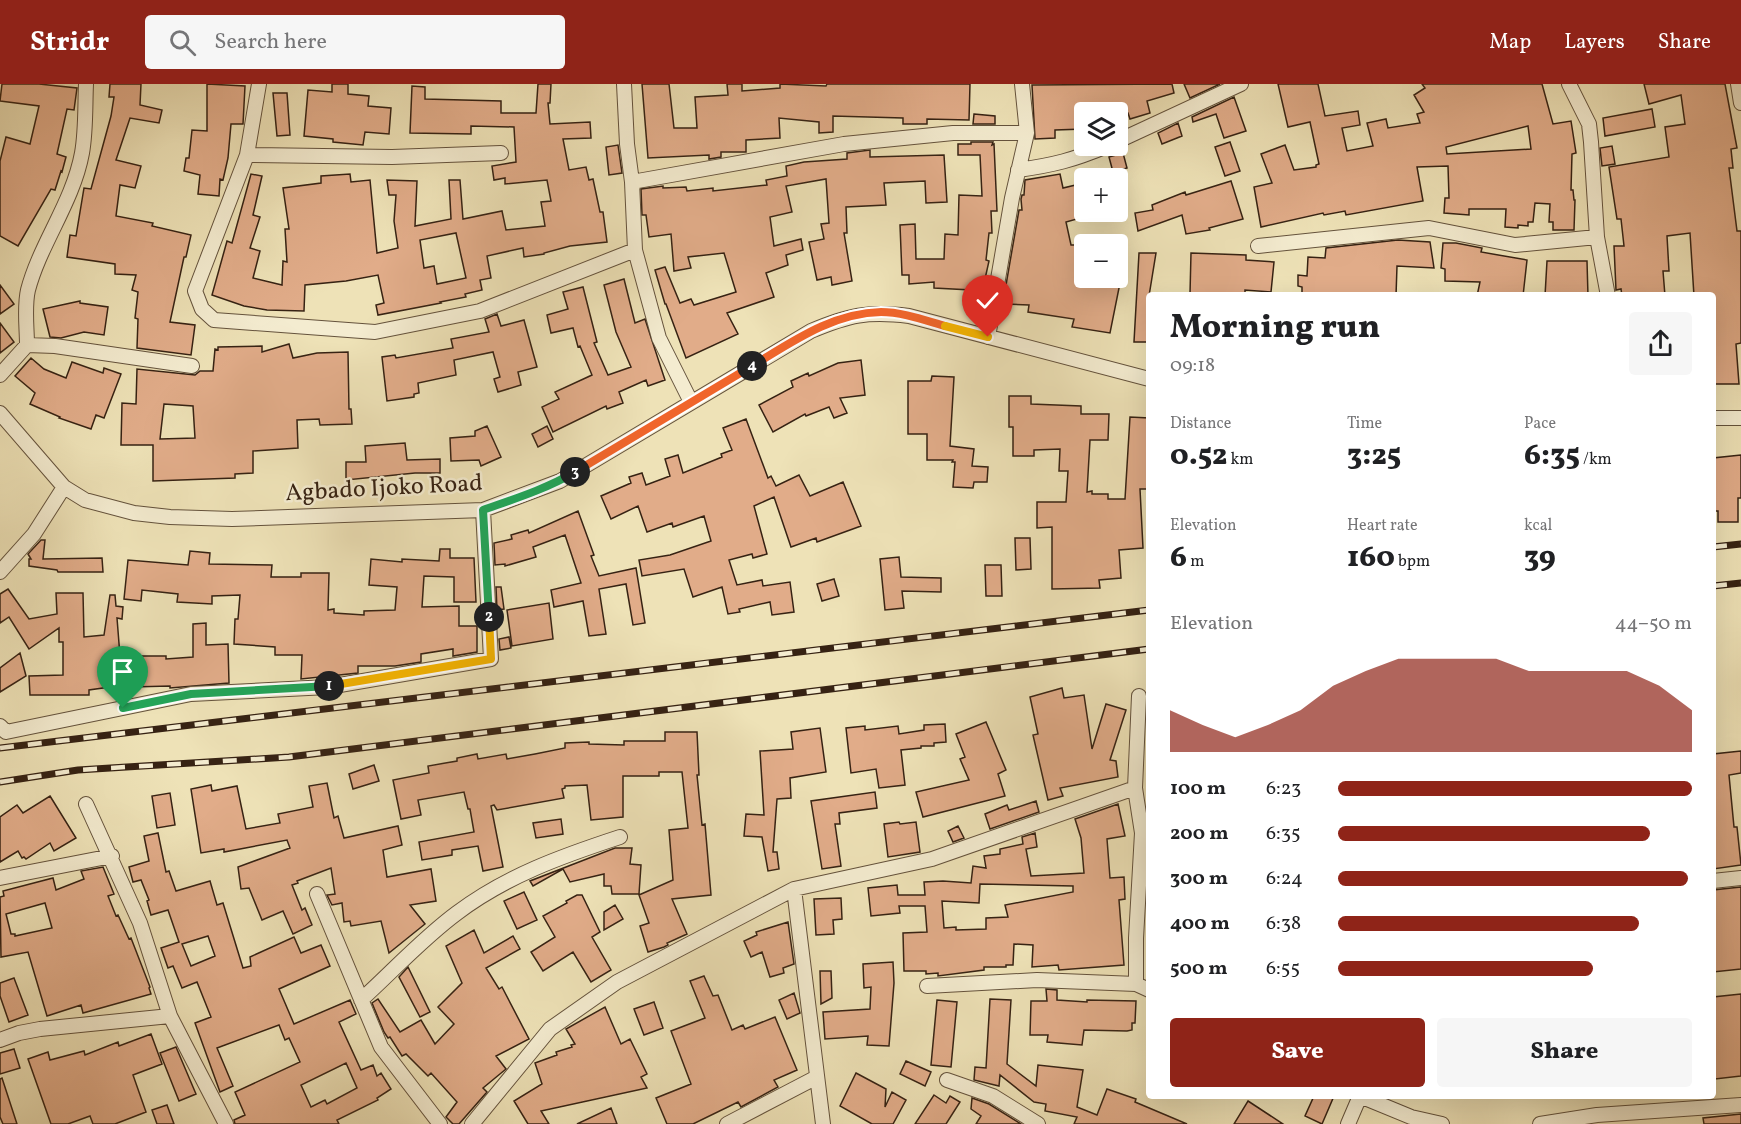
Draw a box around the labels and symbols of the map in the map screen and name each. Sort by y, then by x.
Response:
pin [962,275,1013,337]
pin: 4 [737,351,767,381]
pin: 3 [560,457,590,487]
street label: Agbado Ijoko Road [284,467,484,511]
pin: 2 [474,602,504,632]
pin [97,646,148,708]
pin: 1 [314,671,344,701]

